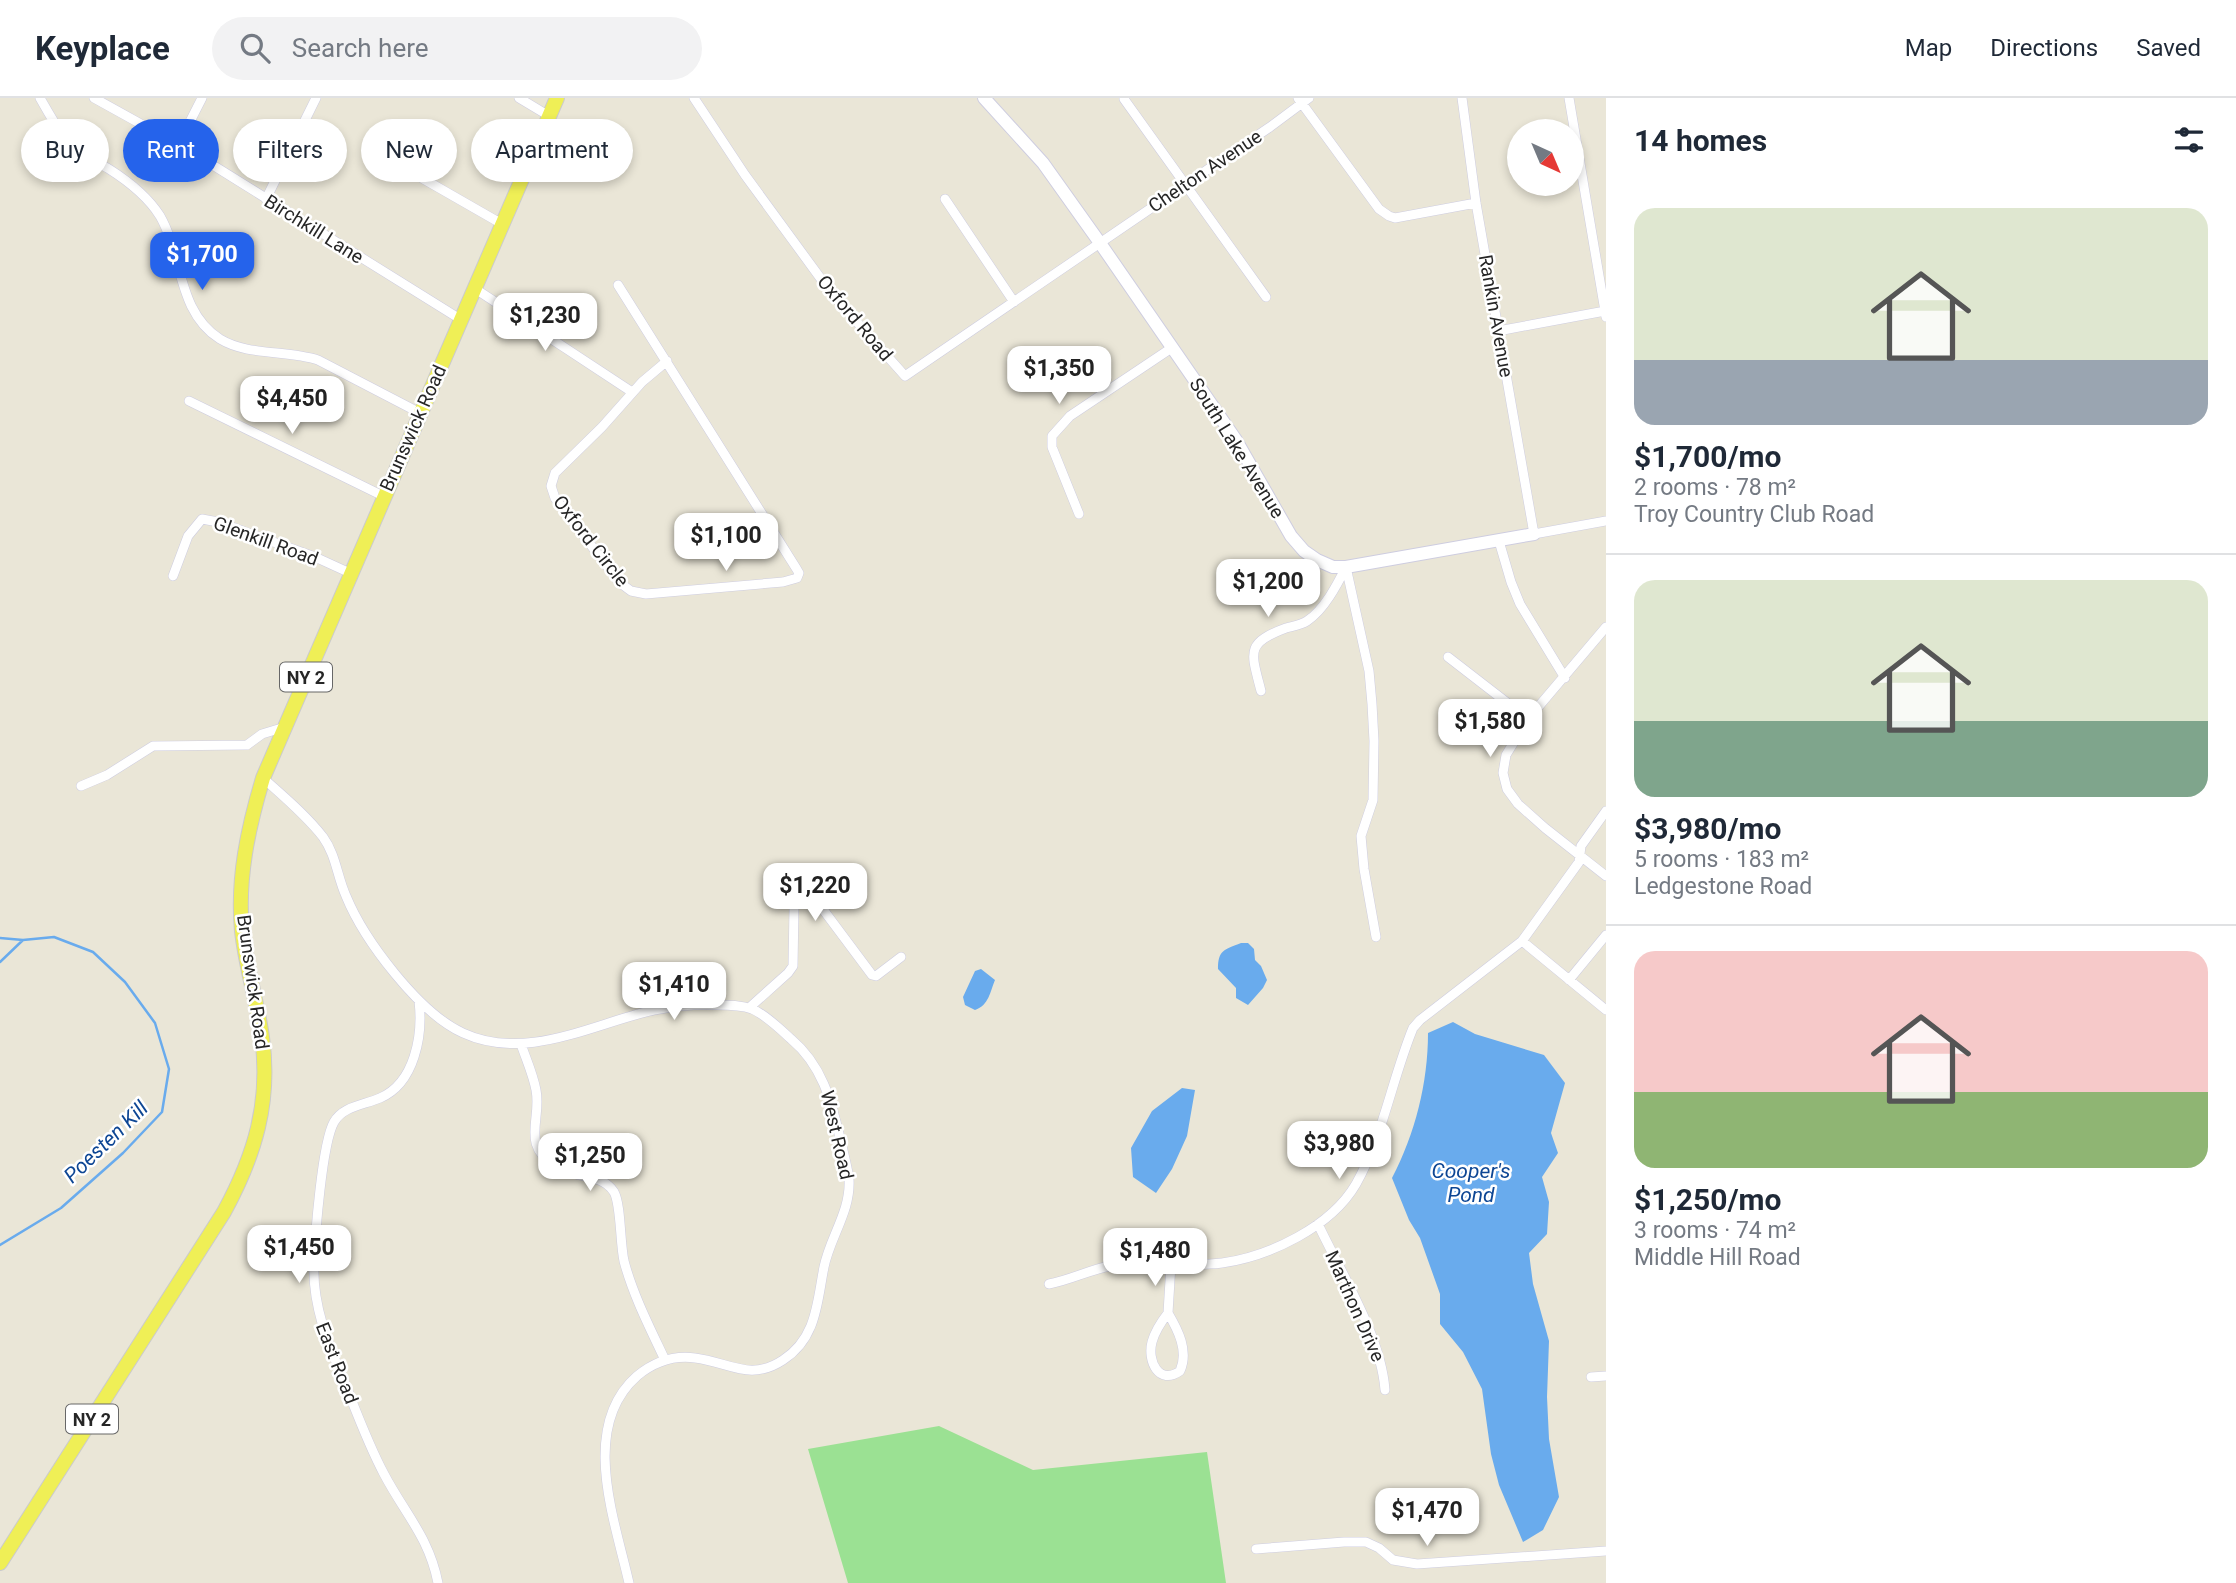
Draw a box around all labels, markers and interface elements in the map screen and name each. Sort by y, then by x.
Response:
search box [212,17,702,80]
text: Keyplace [35,29,170,68]
icon: search [236,29,274,67]
text: Search here [292,33,429,63]
text: Map [1905,34,1952,62]
text: Directions [1990,34,2098,62]
text: Saved [2136,34,2201,62]
chip: Buy [21,119,109,182]
chip: Rent [123,119,219,182]
chip: Filters [233,119,347,182]
chip: New [361,119,457,182]
chip: Apartment [471,119,633,182]
north arrow [1507,119,1584,196]
map controls [1507,119,1584,196]
icon: filters [2170,121,2208,159]
text: 14 homes [1634,123,1767,158]
street label: Chelton Avenue [1144,125,1266,217]
street label: Birchkill Lane [260,189,368,269]
pin: $1,700 [145,232,259,292]
text: $1,700 [166,241,238,268]
street label: Rankin Avenue [1474,253,1518,379]
icon: home [1858,253,1984,379]
street label: Oxford Road [812,270,898,366]
pin: $1,230 [488,294,602,353]
text: $1,230 [509,302,581,329]
pin: $1,350 [1002,346,1116,406]
text: $1,350 [1023,355,1095,382]
street label: Brunswick Road [375,361,451,495]
street label: South Lake Avenue [1185,374,1289,522]
pin: $4,450 [235,376,349,436]
text: $4,450 [256,385,328,412]
text: $1,700/mo [1634,439,1782,474]
text: 2 rooms · 78 m² [1634,474,1796,501]
street label: Oxford Circle [548,491,634,591]
text: Troy Country Club Road [1634,501,1874,528]
street label: Glenkill Road [210,511,322,571]
pin: $1,100 [669,514,783,573]
text: $1,100 [690,522,762,549]
pin: $1,200 [1211,560,1325,619]
text: $1,200 [1232,568,1304,595]
icon: home [1858,625,1984,751]
road number: NY 2 [280,662,332,692]
pin: $1,580 [1433,700,1547,759]
text: $1,580 [1454,708,1526,735]
text: $3,980/mo [1634,811,1782,846]
text: 5 rooms · 183 m² [1634,846,1809,873]
pin: $1,220 [758,864,872,923]
text: $1,220 [779,872,851,899]
text: Ledgestone Road [1634,873,1812,900]
street label: Brunswick Road [232,913,274,1051]
pin: $1,410 [617,962,731,1022]
text: $1,410 [638,971,710,998]
icon: home [1858,996,1984,1122]
street label: West Road [816,1088,858,1182]
water label: Poesten Kill [59,1095,154,1188]
pin: $3,980 [1282,1122,1396,1181]
text: $3,980 [1303,1130,1375,1157]
pin: $1,250 [533,1134,647,1193]
text: $1,250 [554,1142,626,1169]
water label: Cooper's Pond [1431,1159,1511,1207]
text: $1,250/mo [1634,1182,1782,1217]
text: 3 rooms · 74 m² [1634,1217,1796,1244]
pin: $1,450 [242,1226,356,1285]
pin: $1,480 [1098,1228,1212,1288]
text: $1,450 [263,1234,335,1261]
text: $1,480 [1119,1237,1191,1264]
text: Middle Hill Road [1634,1244,1801,1271]
street label: Marthon Drive [1320,1247,1390,1365]
street label: East Road [311,1319,363,1407]
road number: NY 2 [66,1404,118,1434]
pin: $1,470 [1370,1488,1484,1548]
text: $1,470 [1391,1497,1463,1524]

